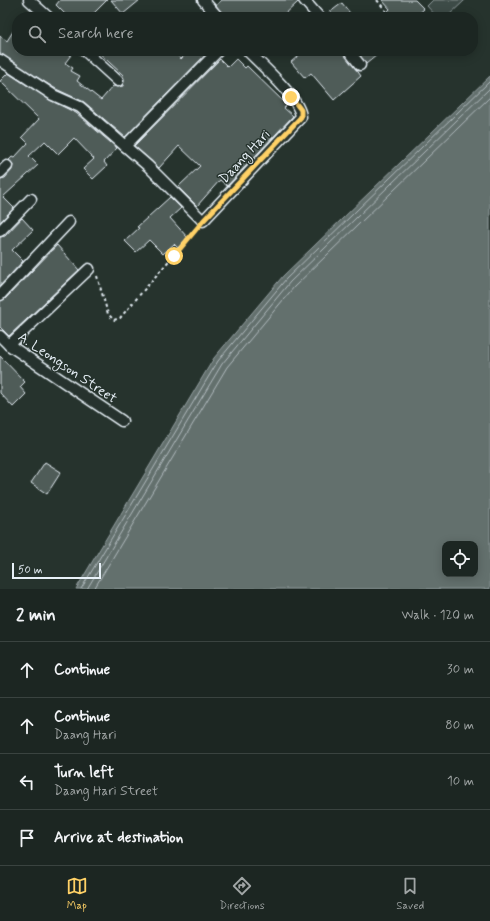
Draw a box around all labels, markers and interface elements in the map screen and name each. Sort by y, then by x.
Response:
search box [12,12,478,56]
icon: search [26,23,48,45]
text: Search here [58,24,134,44]
route end [282,88,300,106]
street label: Daang Hari [215,126,275,188]
route start [165,247,183,265]
street label: A. Leongson Street [14,328,121,409]
map controls [442,541,478,577]
button: locate [442,541,478,577]
scale bar [12,561,101,580]
text: 50 m [18,563,43,577]
text: 2 min [16,604,56,626]
text: Walk · 120 m [402,607,474,624]
icon: ahead [16,659,38,681]
text: Continue [54,660,110,680]
text: 30 m [447,661,474,678]
text: Continue [54,707,110,727]
icon: ahead [16,715,38,737]
text: 80 m [445,717,474,734]
text: Daang Hari [54,727,117,744]
text: Turn left [54,763,114,783]
icon: left [16,771,38,793]
text: 10 m [447,773,474,790]
text: Daang Hari Street [54,783,158,800]
icon: arrive [16,827,38,849]
text: Arrive at destination [54,828,183,848]
tab: Map [66,875,88,913]
tab: Directions [219,875,265,913]
tab: Saved [396,875,424,913]

